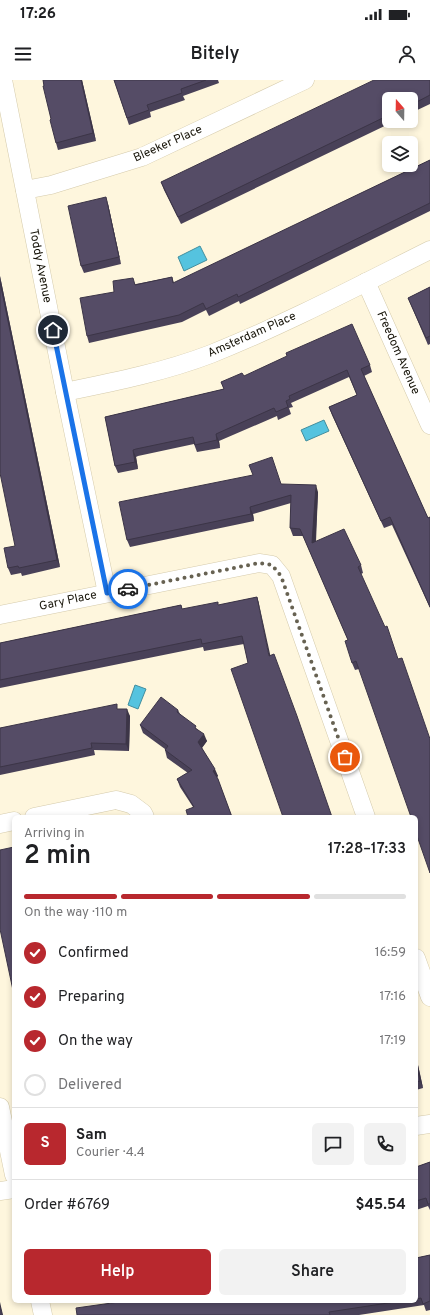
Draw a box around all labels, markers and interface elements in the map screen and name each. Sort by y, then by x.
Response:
text: 17:26 [20,5,56,24]
icon: menu [12,43,34,65]
text: Bitely [191,43,239,66]
icon: person [396,43,418,65]
north arrow [382,92,418,128]
map controls [382,92,418,172]
street label: Bleeker Place [131,122,205,166]
button: layers [382,136,418,172]
street label: Toddy Avenue [25,228,55,304]
street label: Amsterdam Place [205,308,299,362]
street label: Freedom Avenue [372,309,424,397]
pin [36,313,70,347]
icon: home [42,319,64,341]
courier [108,569,148,609]
icon: car [117,578,139,600]
street label: Gary Place [38,587,98,615]
pin [328,740,362,774]
icon: bag [334,746,356,768]
text: Arriving in [24,826,85,842]
text: 2 min [24,840,91,873]
text: 17:28–17:33 [328,840,406,859]
text: On the way · 110 m [24,905,127,921]
icon: check [24,942,46,964]
text: Confirmed [58,944,129,963]
text: 16:59 [375,945,406,961]
icon: check [24,986,46,1008]
text: Preparing [58,988,125,1007]
text: 17:16 [379,989,406,1005]
icon: check [24,1030,46,1052]
text: On the way [58,1032,133,1051]
text: 17:19 [379,1033,406,1049]
text: Delivered [58,1076,122,1095]
button: chat [312,1123,354,1165]
button: phone [364,1123,406,1165]
text: Sam [76,1126,107,1145]
text: S [40,1134,50,1153]
text: Courier · 4.4 [76,1145,145,1161]
text: Order #6769 [24,1196,110,1215]
text: $45.54 [355,1196,406,1215]
button: Help [24,1249,211,1295]
button: Share [219,1249,406,1295]

